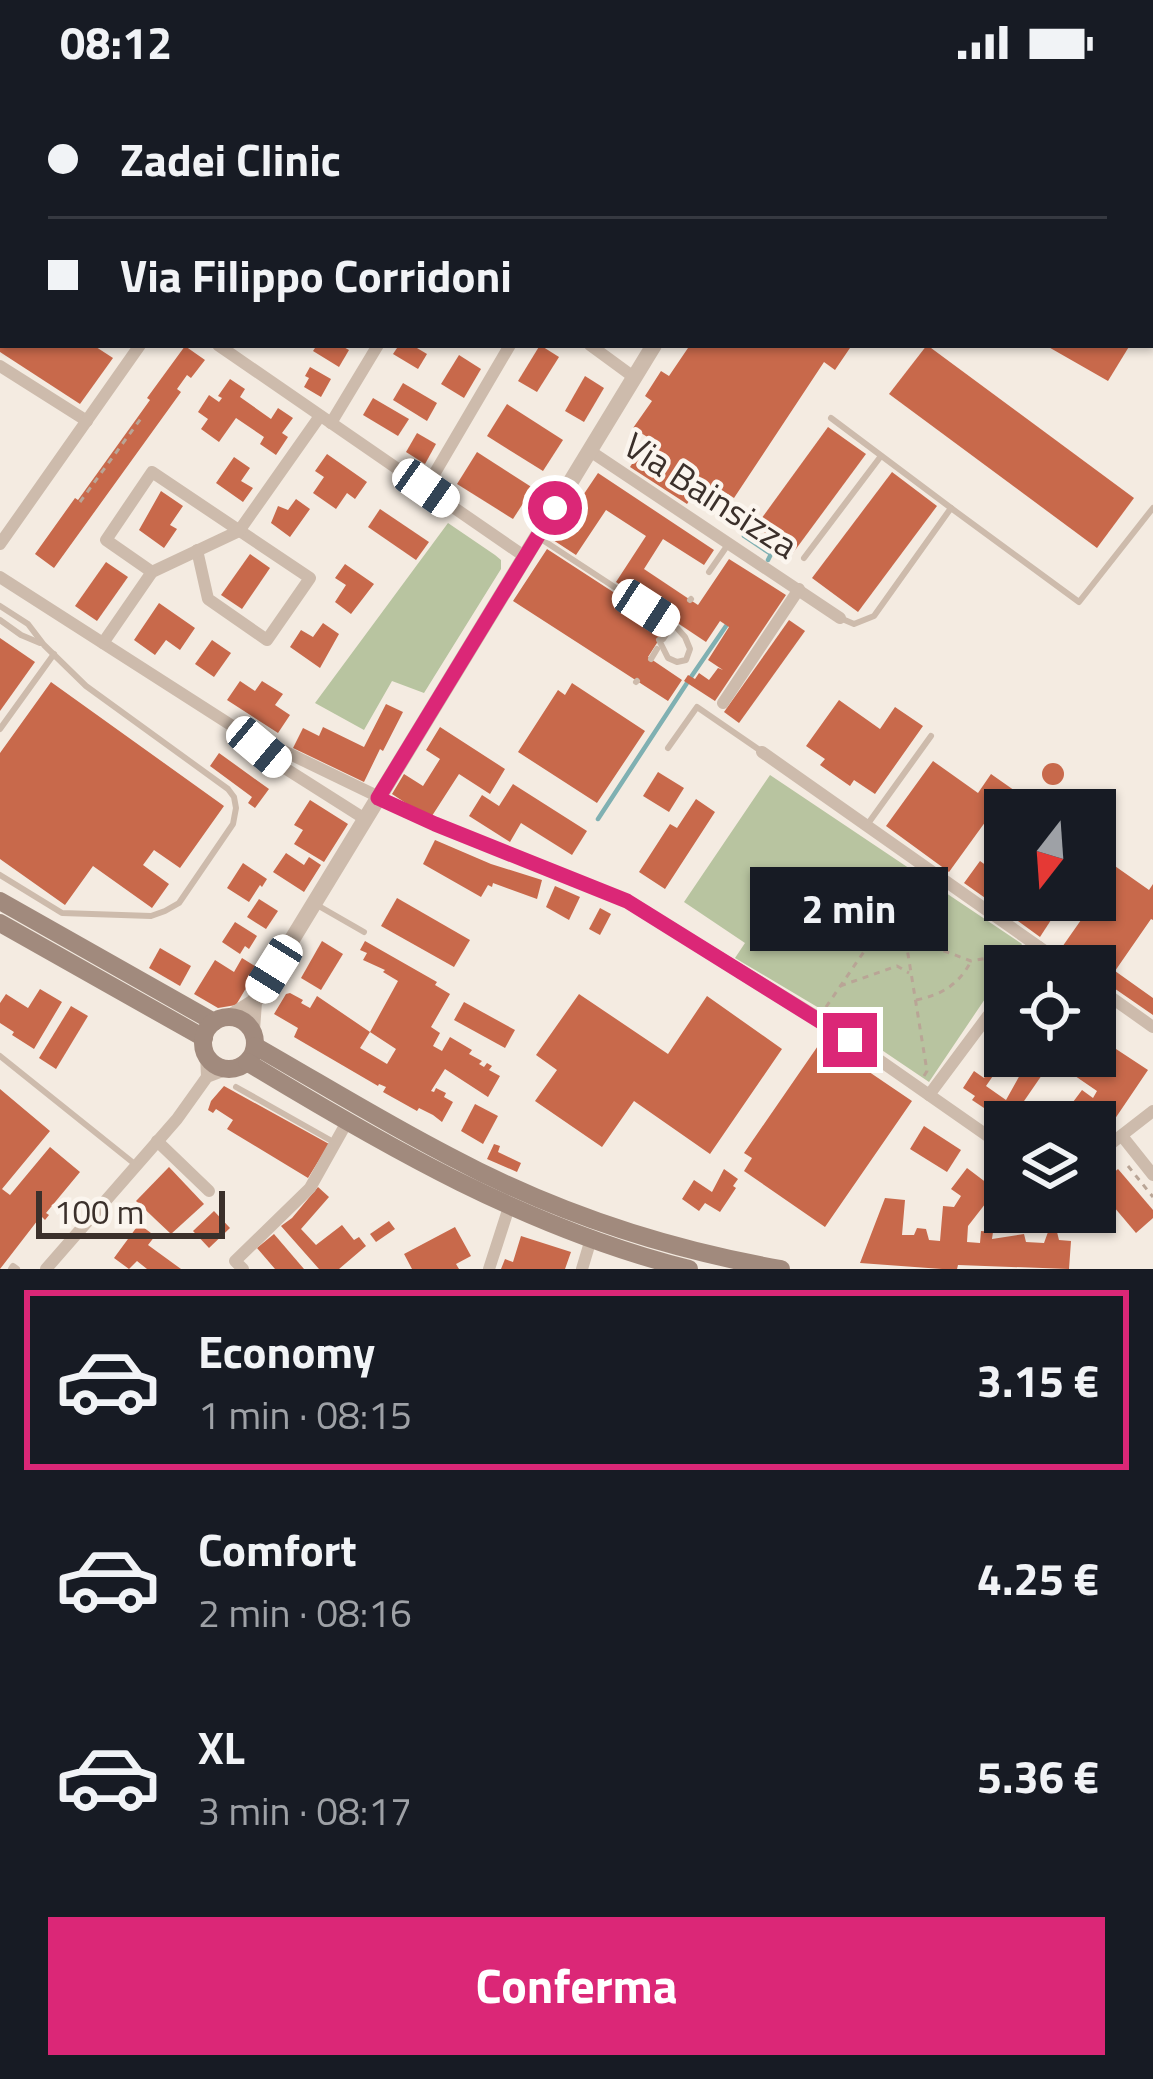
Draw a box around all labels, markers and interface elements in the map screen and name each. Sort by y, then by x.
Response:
text: 08:12 [60,8,172,76]
text: Zadei Clinic [120,125,341,193]
text: Via Filippo Corridoni [120,241,512,309]
street label: Via Bainsizza [613,418,809,571]
car [386,453,466,523]
route start [528,481,582,535]
car [606,573,686,643]
car [220,710,298,784]
north arrow [984,789,1116,921]
map controls [984,789,1116,1233]
callout: 2 min [751,866,949,950]
text: 2 min [802,879,896,938]
car [240,929,308,1009]
button: locate [984,945,1116,1077]
route end [823,1013,877,1067]
button: layers [984,1101,1116,1233]
scale bar [36,1185,225,1238]
text: 100 m [54,1187,144,1237]
text: Economy [198,1317,375,1385]
icon: car [54,1326,162,1434]
text: 3.15 € [977,1346,1099,1414]
text: 1 min · 08:15 [198,1385,412,1444]
text: Comfort [198,1515,357,1583]
icon: car [54,1524,162,1632]
text: 4.25 € [977,1544,1099,1612]
text: 2 min · 08:16 [198,1583,412,1642]
text: XL [198,1713,245,1781]
icon: car [54,1722,162,1830]
text: 5.36 € [977,1742,1099,1810]
text: 3 min · 08:17 [198,1781,412,1840]
button: Conferma [48,1917,1105,2055]

